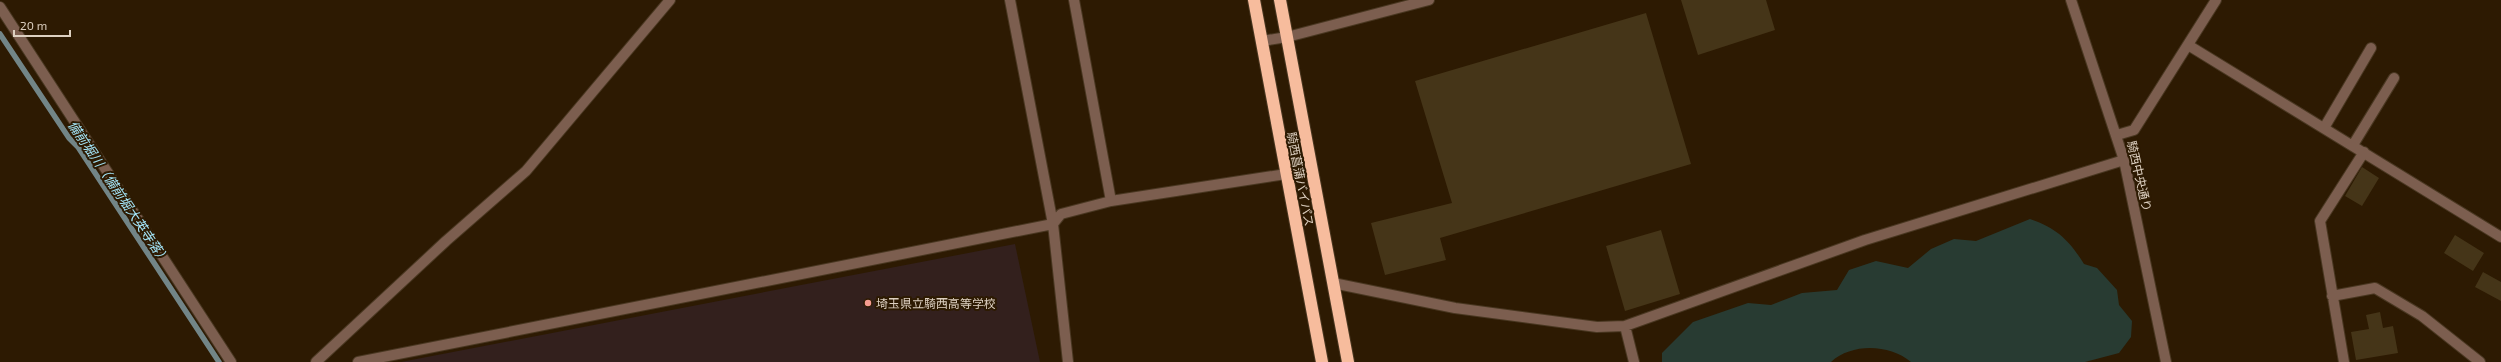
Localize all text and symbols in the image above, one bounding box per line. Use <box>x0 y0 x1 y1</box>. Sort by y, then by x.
scale bar <box>14 12 70 38</box>
text: 20 m <box>20 18 47 32</box>
water label: 備前堀川（備前堀大英寺落） <box>65 117 173 267</box>
street label: 騎西菖蒲バイパス <box>1285 131 1317 227</box>
street label: 騎西中央通り <box>2125 139 2155 213</box>
place label: 埼玉県立騎西高等学校 <box>876 296 996 310</box>
marker: 埼玉県立騎西高等学校 <box>863 298 873 308</box>

